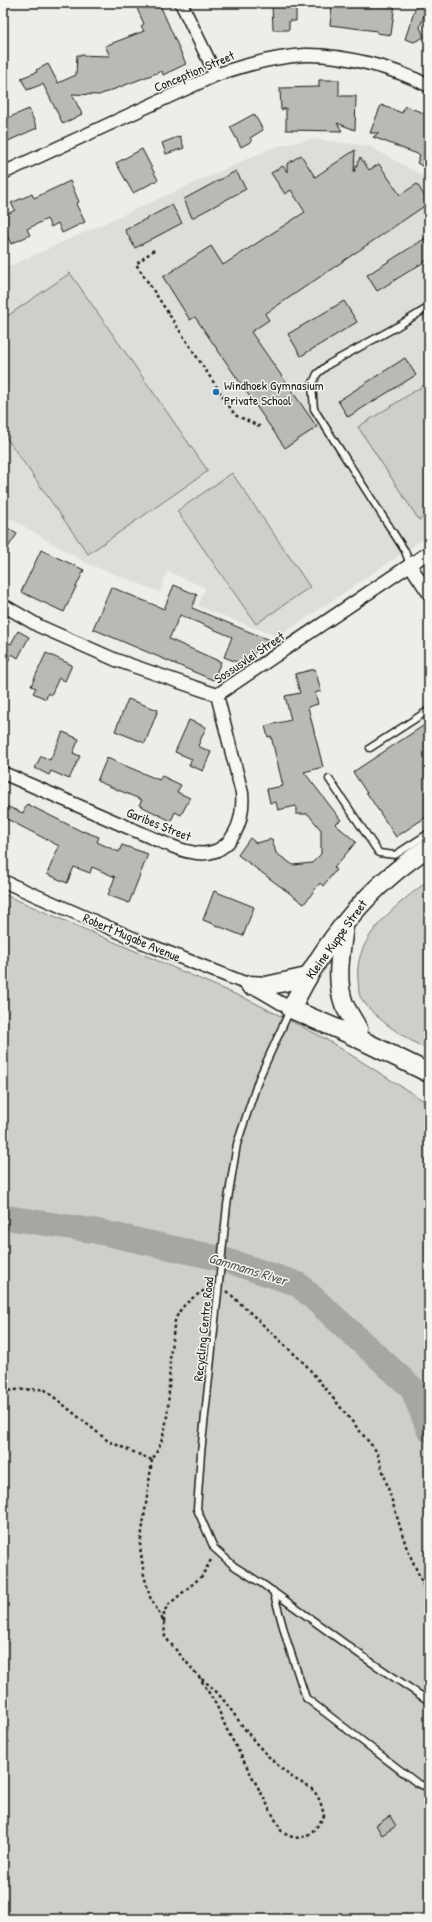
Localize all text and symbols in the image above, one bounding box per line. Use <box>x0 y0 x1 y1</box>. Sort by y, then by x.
street label: Conception Street <box>151 46 237 96</box>
place label: Windhoek Gymnasium Private School <box>224 376 324 409</box>
marker: Windhoek Gymnasium Private School <box>211 387 221 397</box>
street label: Sossusvlei Street <box>210 626 288 687</box>
street label: Garibes Street <box>124 803 194 845</box>
street label: Kleine Kuppe Street <box>301 895 371 982</box>
street label: Robert Mugabe Avenue <box>80 908 184 966</box>
water label: Gammams River <box>207 1248 291 1290</box>
street label: Recycling Centre Road <box>189 1276 217 1382</box>

